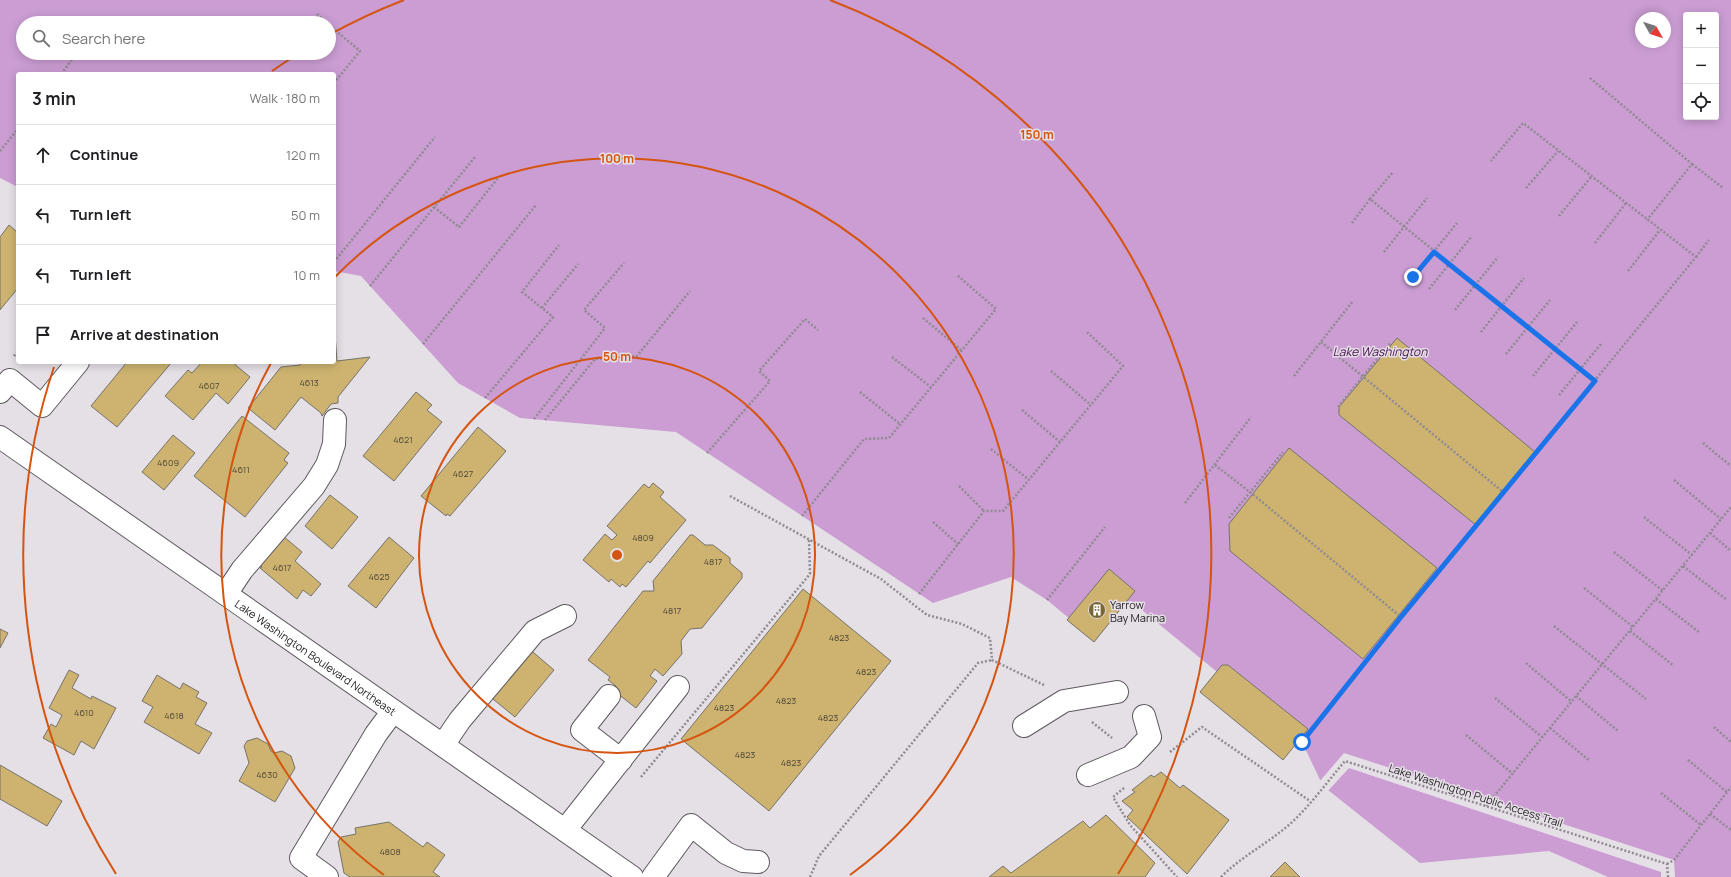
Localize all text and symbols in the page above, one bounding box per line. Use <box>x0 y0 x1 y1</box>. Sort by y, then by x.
north arrow <box>1635 12 1671 48</box>
map controls <box>1683 12 1719 120</box>
button: + <box>1683 12 1719 48</box>
search box <box>16 16 336 60</box>
icon: search <box>30 27 52 49</box>
text: Search here <box>62 28 145 49</box>
button: − <box>1683 48 1719 84</box>
button: locate <box>1683 84 1719 120</box>
text: 3 min <box>32 87 76 110</box>
text: Walk · 180 m <box>249 89 320 107</box>
text: 150 m <box>1020 126 1054 143</box>
icon: ahead <box>32 144 54 166</box>
text: Continue <box>70 144 138 165</box>
text: 120 m <box>286 146 320 164</box>
text: 100 m <box>600 150 634 167</box>
icon: left <box>32 204 54 226</box>
text: Turn left <box>70 204 132 225</box>
text: 50 m <box>291 206 320 224</box>
icon: left <box>32 264 54 286</box>
text: Turn left <box>70 264 132 285</box>
text: 10 m <box>293 266 320 284</box>
route end <box>1404 268 1422 286</box>
icon: arrive <box>32 324 54 346</box>
text: Arrive at destination <box>70 324 219 345</box>
water label: Lake Washington <box>1333 343 1428 360</box>
text: 50 m <box>603 348 631 365</box>
house number: 4613 <box>299 376 319 389</box>
house number: 4607 <box>199 379 220 392</box>
house number: 4621 <box>393 433 413 446</box>
house number: 4609 <box>157 456 179 469</box>
house number: 4611 <box>232 463 250 476</box>
house number: 4627 <box>453 467 474 480</box>
house number: 4809 <box>632 531 654 544</box>
centre of rings <box>610 548 624 562</box>
house number: 4817 <box>704 555 723 568</box>
house number: 4617 <box>273 561 292 574</box>
house number: 4625 <box>368 570 390 583</box>
street label: Lake Washington Boulevard Northeast <box>232 596 400 718</box>
place label: Yarrow Bay Marina <box>1110 597 1165 625</box>
building icon: Yarrow Bay Marina <box>1087 600 1107 620</box>
house number: 4817 <box>663 604 682 617</box>
house number: 4823 <box>829 631 849 644</box>
house number: 4823 <box>856 665 876 678</box>
house number: 4823 <box>776 694 796 707</box>
house number: 4823 <box>714 701 734 714</box>
house number: 4610 <box>74 706 94 719</box>
house number: 4618 <box>164 709 184 722</box>
house number: 4823 <box>818 711 838 724</box>
route start <box>1293 733 1311 751</box>
house number: 4823 <box>735 748 755 761</box>
house number: 4823 <box>781 756 801 769</box>
street label: Lake Washington Public Access Trail <box>1387 760 1565 830</box>
house number: 4630 <box>256 768 278 781</box>
house number: 4808 <box>379 845 401 858</box>

